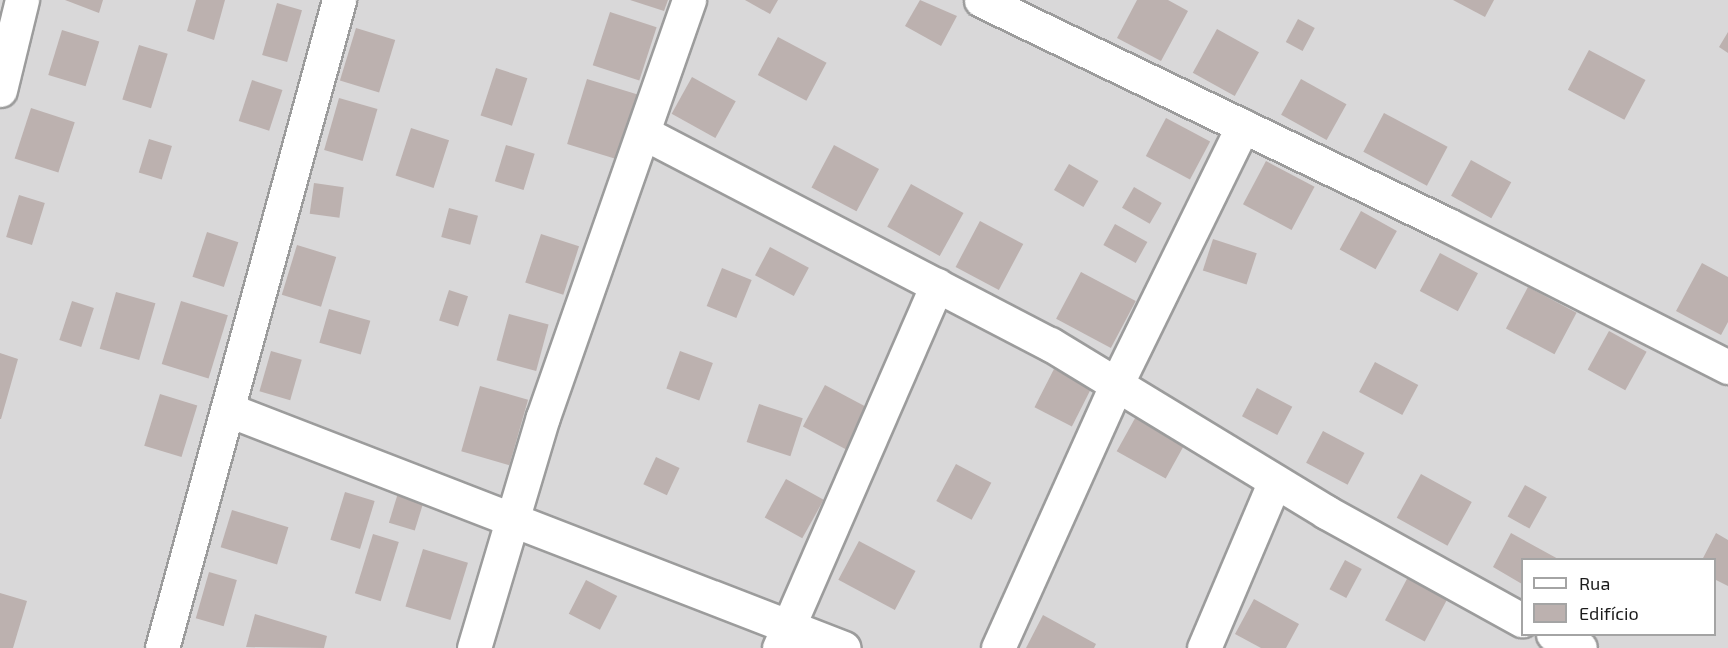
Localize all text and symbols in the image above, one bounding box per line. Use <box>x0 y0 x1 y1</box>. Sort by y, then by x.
legend <box>1521 558 1716 636</box>
text: Rua <box>1579 572 1610 594</box>
text: Edifício <box>1579 602 1639 624</box>

